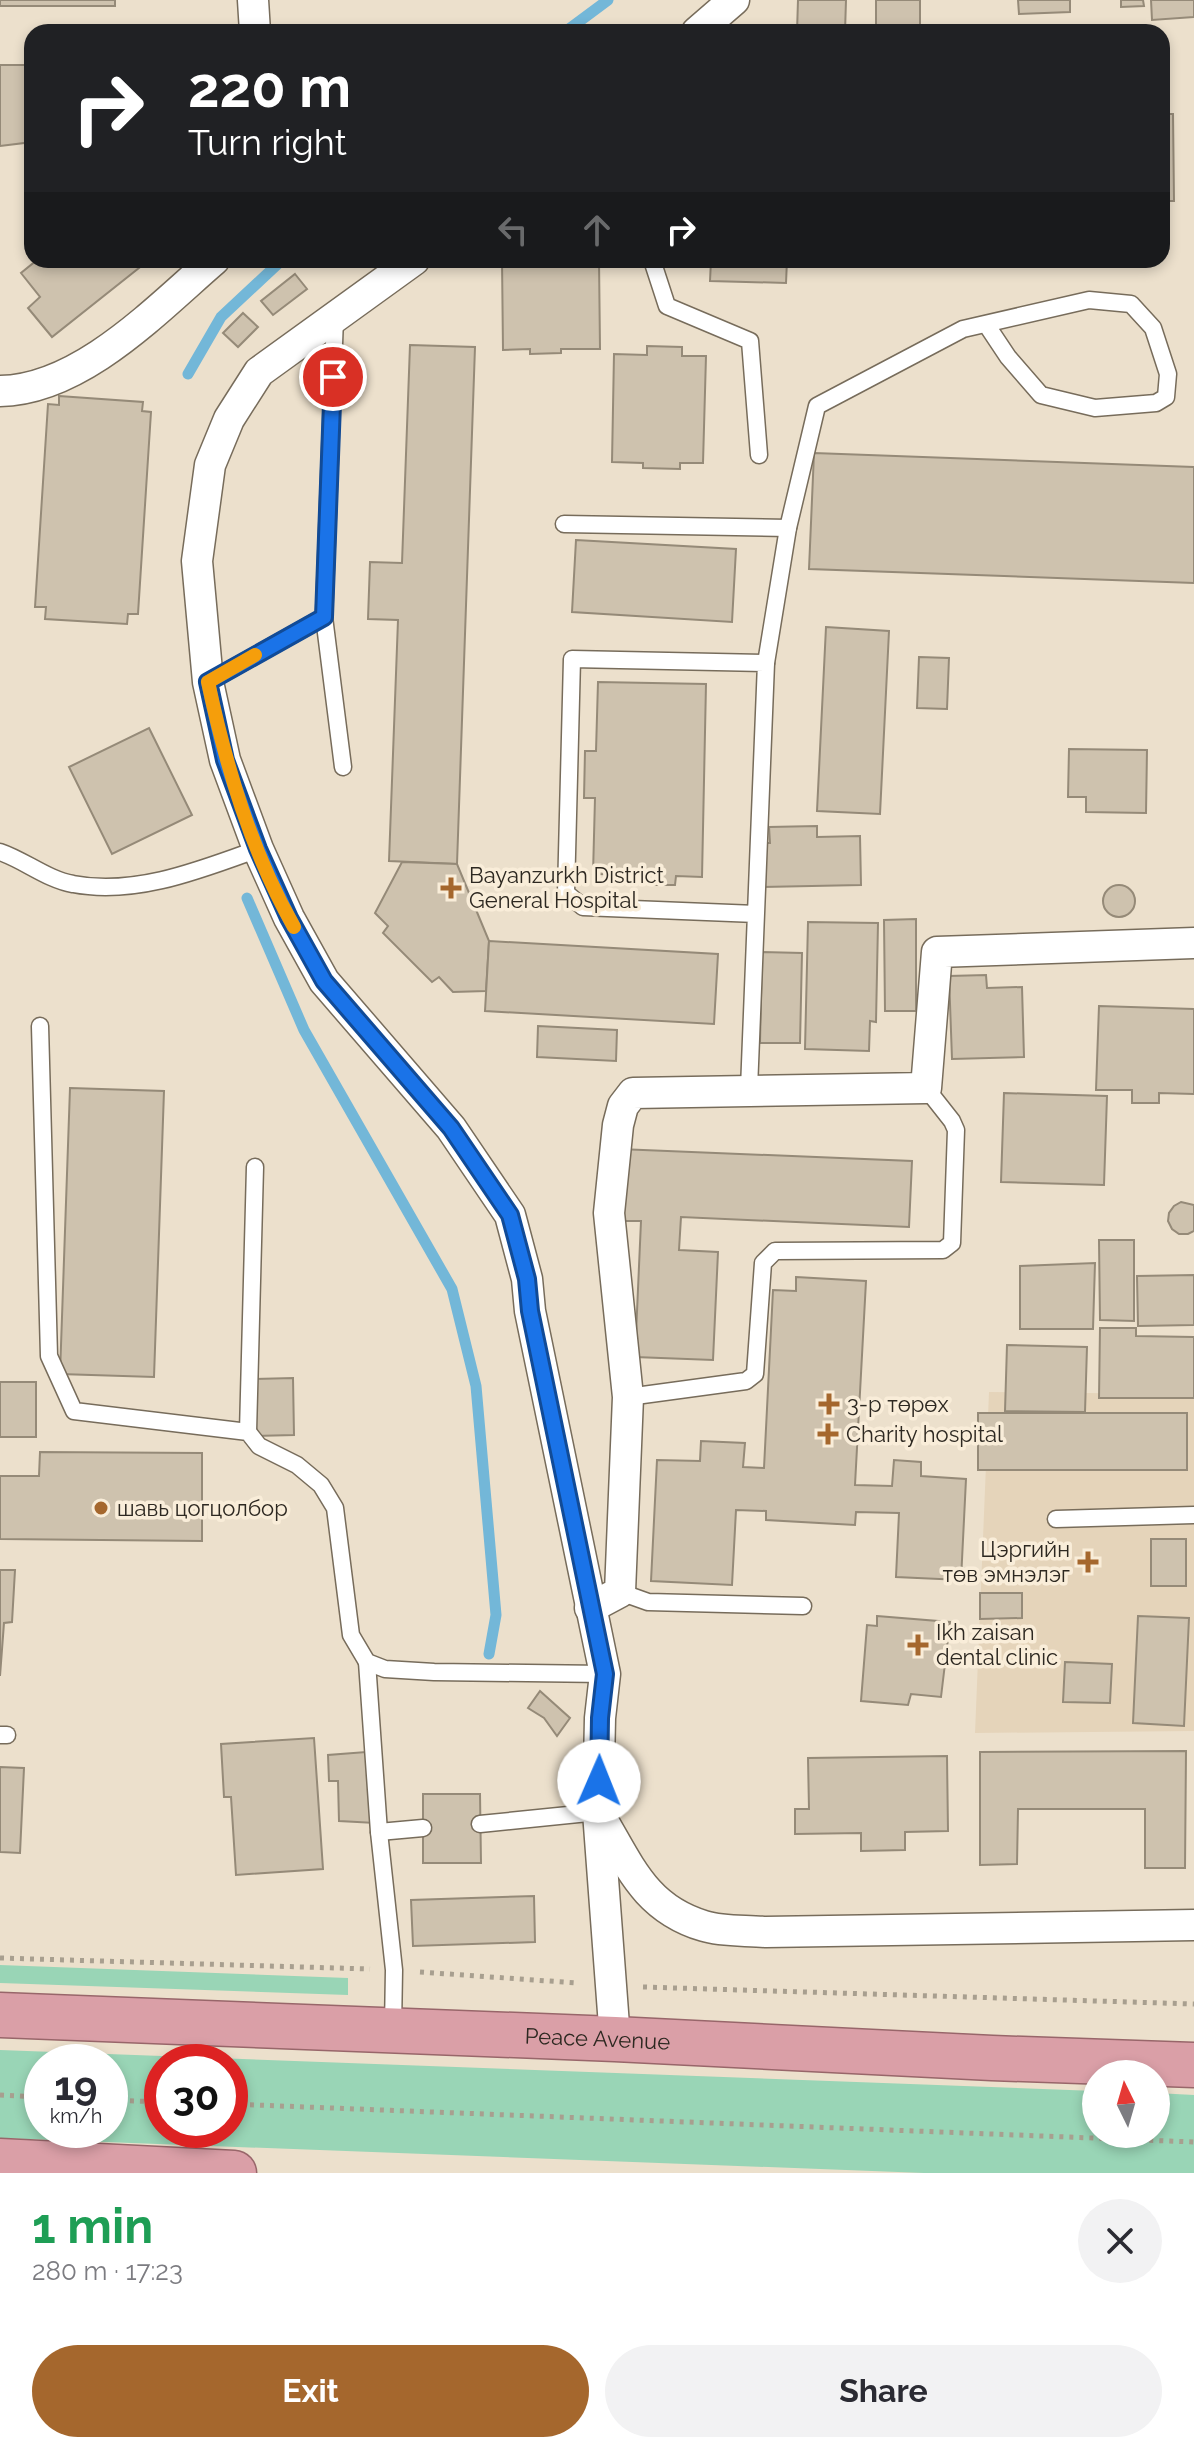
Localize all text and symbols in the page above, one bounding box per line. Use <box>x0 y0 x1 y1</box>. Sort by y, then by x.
text: 220 m <box>188 54 351 120</box>
icon: right <box>56 56 160 160</box>
text: Turn right <box>188 121 347 163</box>
icon: left <box>491 208 535 252</box>
icon: ahead <box>575 208 619 252</box>
icon: right <box>659 208 703 252</box>
pin <box>299 343 367 411</box>
icon: arrive <box>311 355 355 399</box>
place label: Bayanzurkh District General Hospital <box>469 862 665 913</box>
marker: Bayanzurkh District General Hospital <box>440 877 462 899</box>
place label: 3-р төрөх <box>847 1391 949 1417</box>
marker: 3-р төрөх <box>818 1393 840 1415</box>
place label: Charity hospital <box>846 1421 1003 1447</box>
marker: Charity hospital <box>817 1423 839 1445</box>
place label: шавь цогцолбор <box>117 1495 288 1521</box>
marker: шавь цогцолбор <box>92 1499 110 1517</box>
place label: Цэргийн төв эмнэлэг <box>943 1536 1070 1587</box>
marker: Цэргийн төв эмнэлэг <box>1077 1551 1099 1573</box>
place label: Ikh zaisan dental clinic <box>936 1619 1058 1670</box>
marker: Ikh zaisan dental clinic <box>907 1634 929 1656</box>
position arrow <box>557 1739 641 1823</box>
street label: Peace Avenue <box>524 2022 671 2055</box>
speed limit sign: 30 <box>144 2044 248 2148</box>
north arrow <box>1082 2060 1170 2148</box>
map controls <box>1082 2060 1170 2148</box>
text: 19 <box>54 2062 98 2109</box>
text: km/h <box>50 2104 102 2128</box>
text: 1 min <box>32 2198 153 2254</box>
button: close <box>1078 2199 1162 2283</box>
text: 280 m · 17:23 <box>32 2256 183 2286</box>
button: Exit <box>32 2345 589 2437</box>
button: Share <box>605 2345 1162 2437</box>

